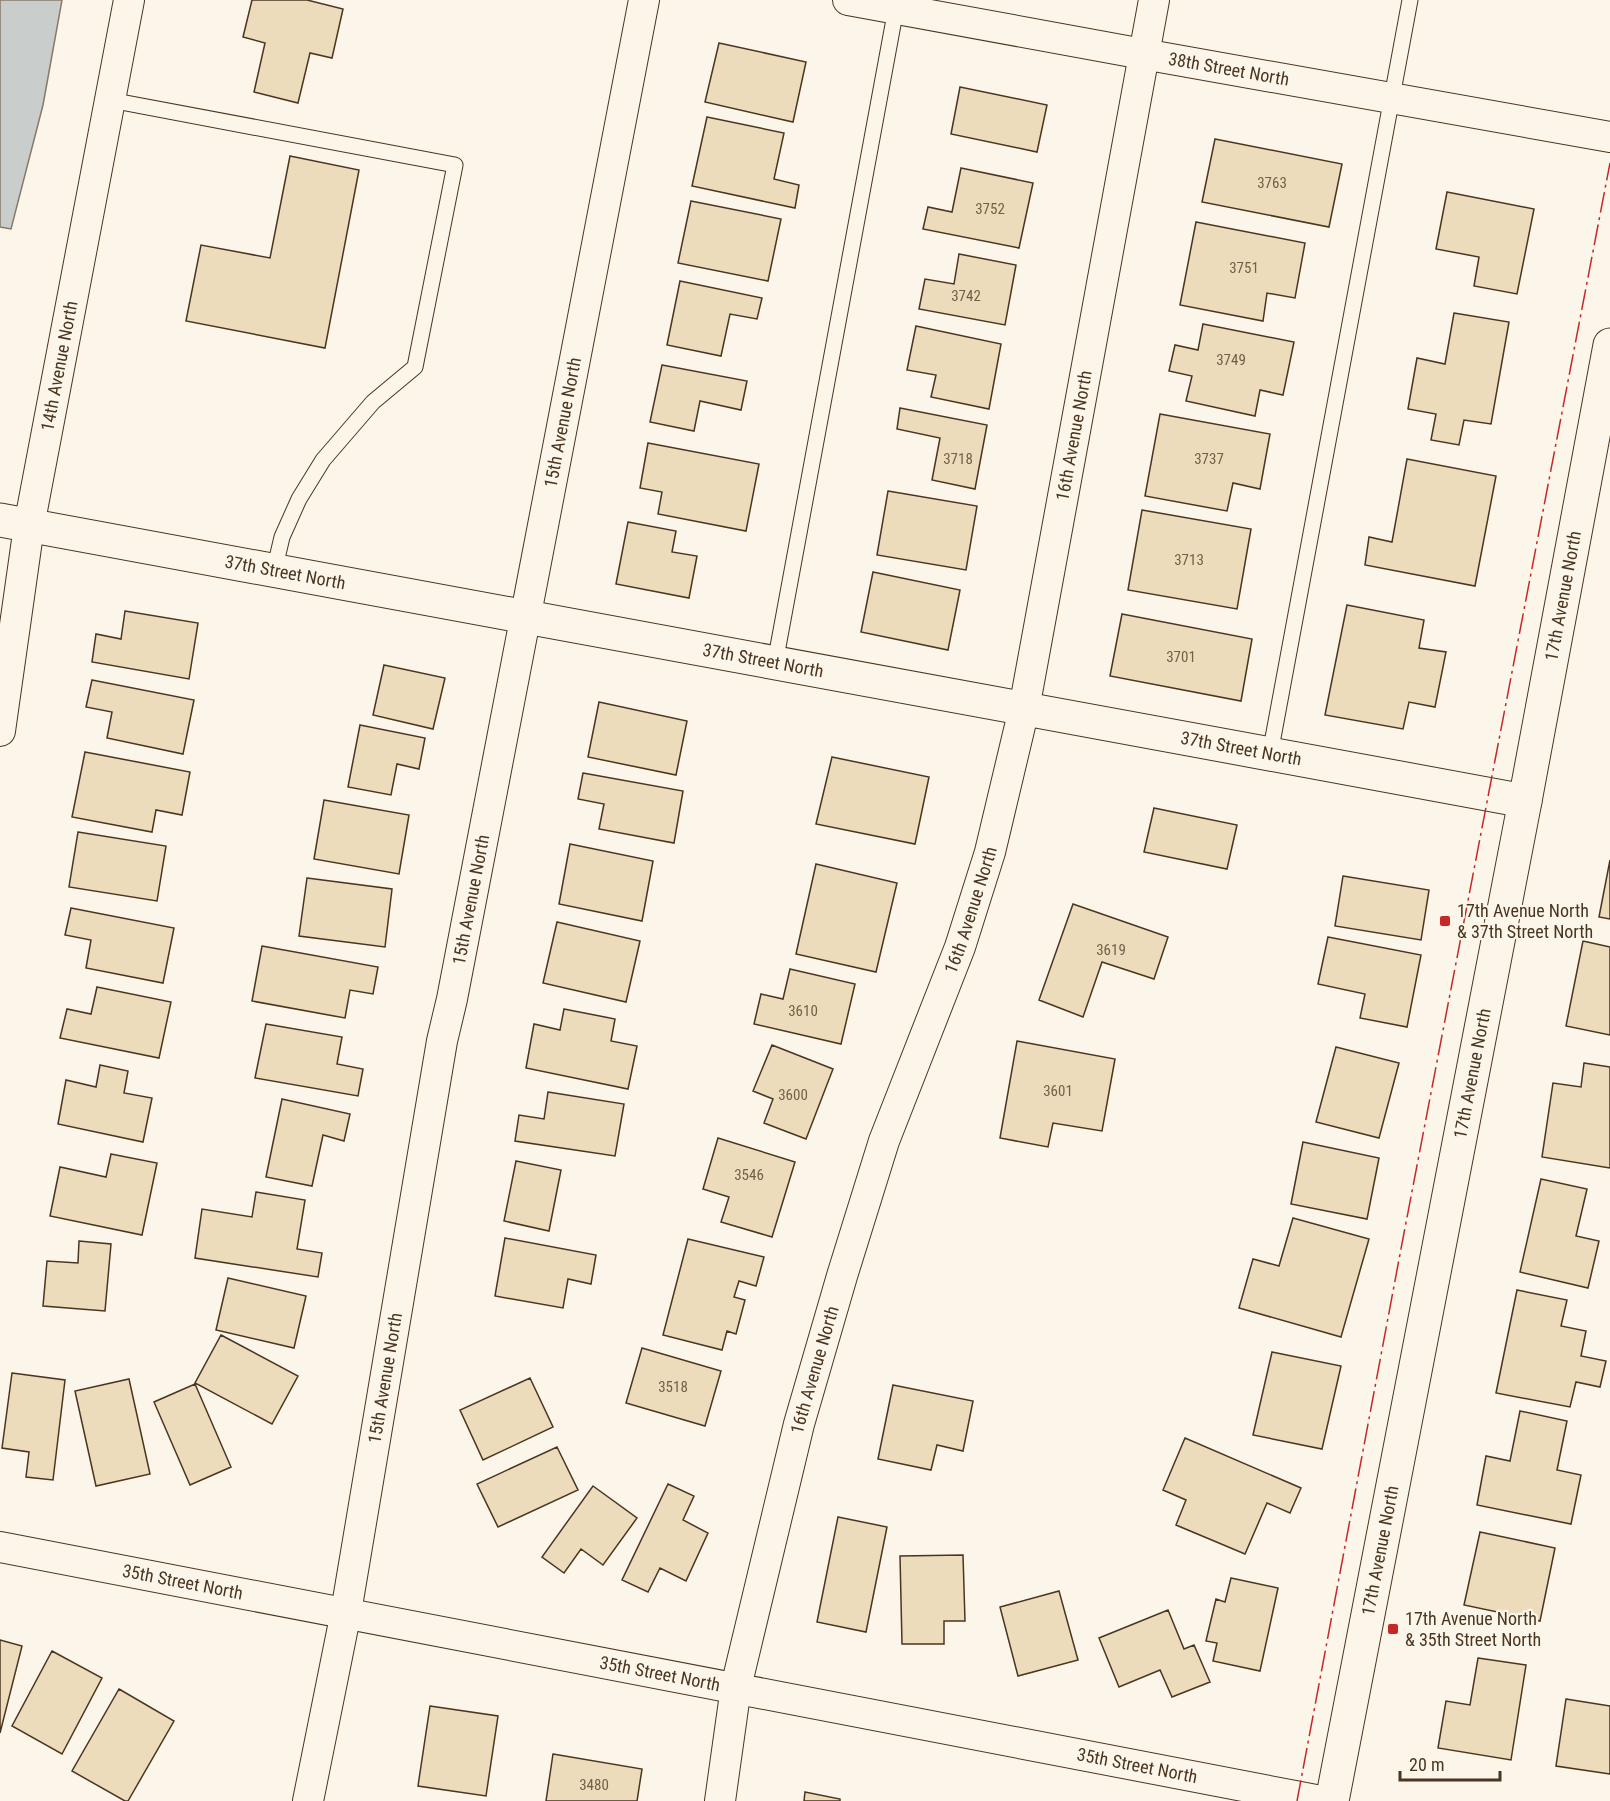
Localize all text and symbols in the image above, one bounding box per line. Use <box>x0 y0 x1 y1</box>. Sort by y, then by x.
street label: 38th Street North <box>1167 48 1291 90</box>
house number: 3763 <box>1257 174 1287 192</box>
house number: 3752 <box>975 200 1005 218</box>
house number: 3751 <box>1229 259 1259 277</box>
house number: 3742 <box>951 287 981 305</box>
street label: 14th Avenue North <box>36 299 82 433</box>
house number: 3749 <box>1216 351 1246 369</box>
street label: 15th Avenue North <box>540 356 585 489</box>
street label: 16th Avenue North <box>1051 369 1096 502</box>
house number: 3718 <box>943 450 973 468</box>
house number: 3737 <box>1194 450 1224 468</box>
street label: 17th Avenue North <box>1540 529 1585 663</box>
street label: 37th Street North <box>223 551 347 593</box>
house number: 3713 <box>1174 551 1204 569</box>
street label: 37th Street North <box>701 639 825 682</box>
house number: 3701 <box>1166 648 1196 666</box>
street label: 37th Street North <box>1179 727 1303 770</box>
street label: 15th Avenue North <box>448 833 493 967</box>
street label: 16th Avenue North <box>940 845 1001 976</box>
place label: 17th Avenue North & 37th Street North <box>1457 900 1593 942</box>
marker: 17th Avenue North & 37th Street North <box>1438 914 1452 928</box>
house number: 3619 <box>1096 941 1126 959</box>
house number: 3610 <box>788 1002 818 1020</box>
street label: 17th Avenue North <box>1449 1006 1495 1140</box>
house number: 3601 <box>1043 1082 1073 1100</box>
house number: 3600 <box>778 1086 808 1104</box>
house number: 3546 <box>734 1166 764 1184</box>
street label: 16th Avenue North <box>786 1303 843 1436</box>
street label: 15th Avenue North <box>364 1311 406 1445</box>
house number: 3518 <box>658 1378 688 1396</box>
street label: 17th Avenue North <box>1357 1484 1403 1617</box>
street label: 35th Street North <box>121 1560 245 1604</box>
place label: 17th Avenue North & 35th Street North <box>1405 1608 1541 1650</box>
marker: 17th Avenue North & 35th Street North <box>1386 1622 1400 1636</box>
street label: 35th Street North <box>598 1652 722 1695</box>
street label: 35th Street North <box>1075 1743 1199 1787</box>
scale bar <box>1400 1744 1500 1782</box>
text: 20 m <box>1409 1754 1444 1775</box>
house number: 3480 <box>579 1776 609 1794</box>

